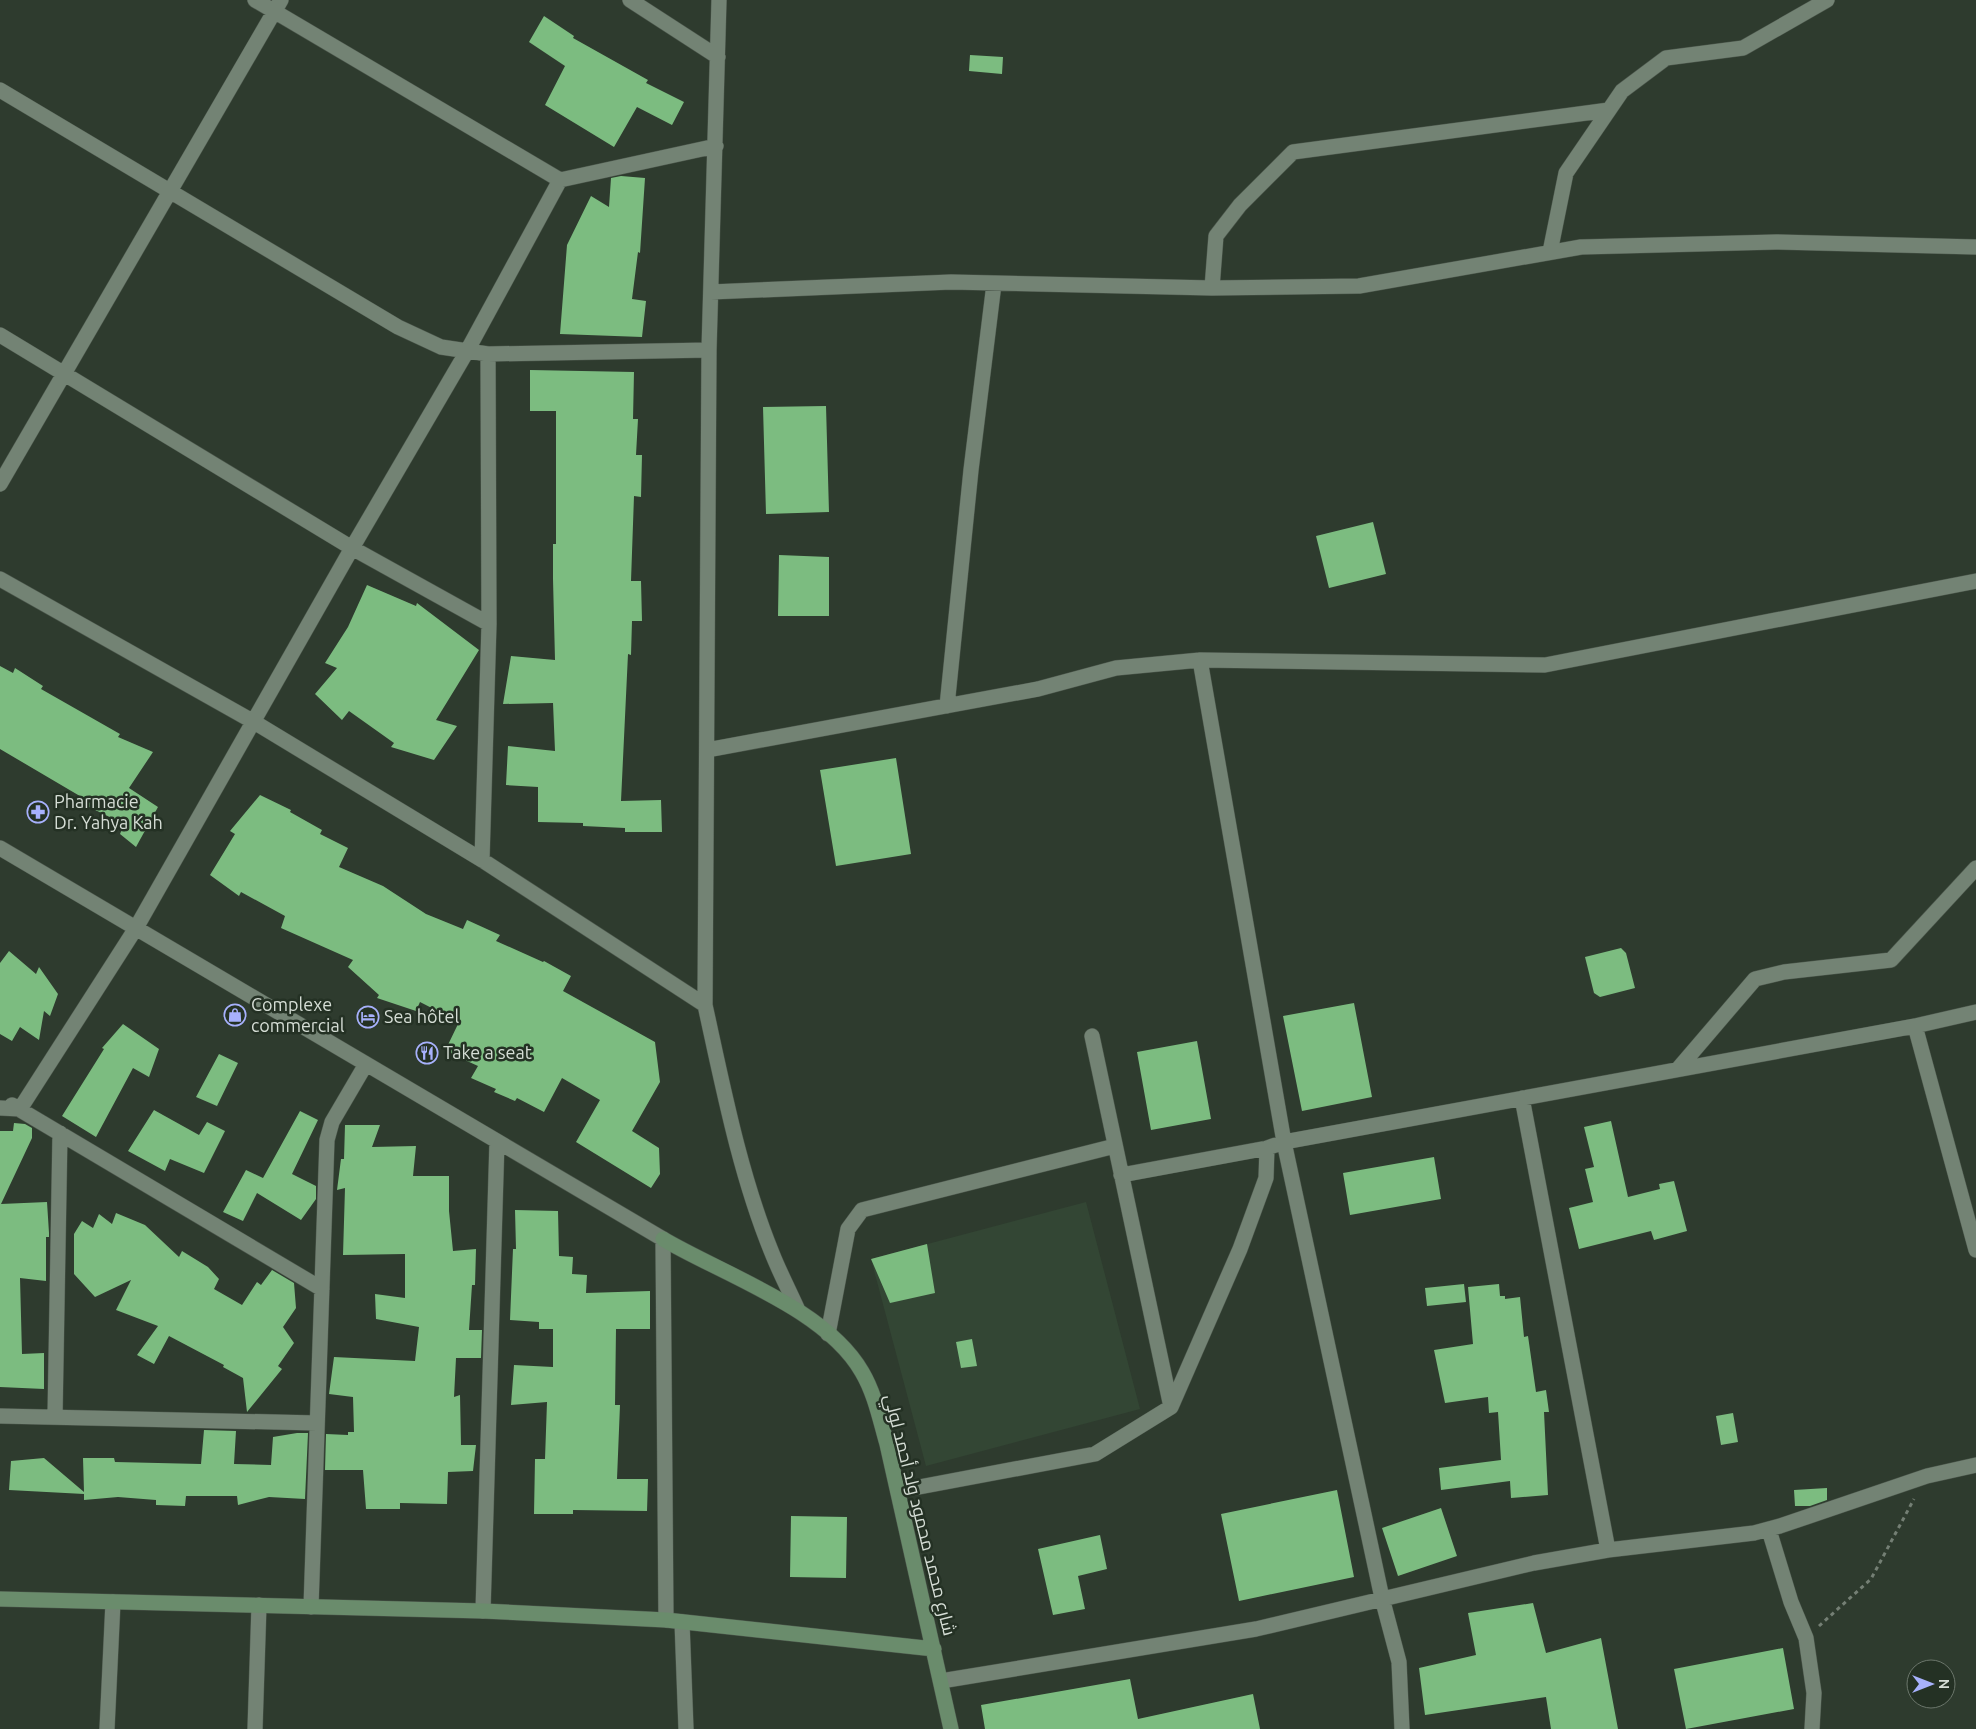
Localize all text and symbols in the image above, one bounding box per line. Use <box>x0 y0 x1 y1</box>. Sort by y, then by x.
place label: Pharmacie Dr. Yahya Kah <box>54 791 163 832</box>
pharmacy icon: Pharmacie Dr. Yahya Kah <box>26 800 50 824</box>
place label: Complexe commercial <box>251 994 345 1035</box>
shop icon: Complexe commercial <box>223 1003 247 1027</box>
hotel icon: Sea hôtel <box>356 1005 380 1029</box>
place label: Sea hôtel <box>384 1006 460 1026</box>
restaurant icon: Take a seat <box>415 1041 439 1065</box>
place label: Take a seat <box>443 1042 532 1062</box>
street label: شارع محمد محمود ولد أحمد لولي <box>876 1392 961 1639</box>
north arrow <box>1906 1659 1956 1709</box>
text: N <box>1936 1679 1952 1689</box>

